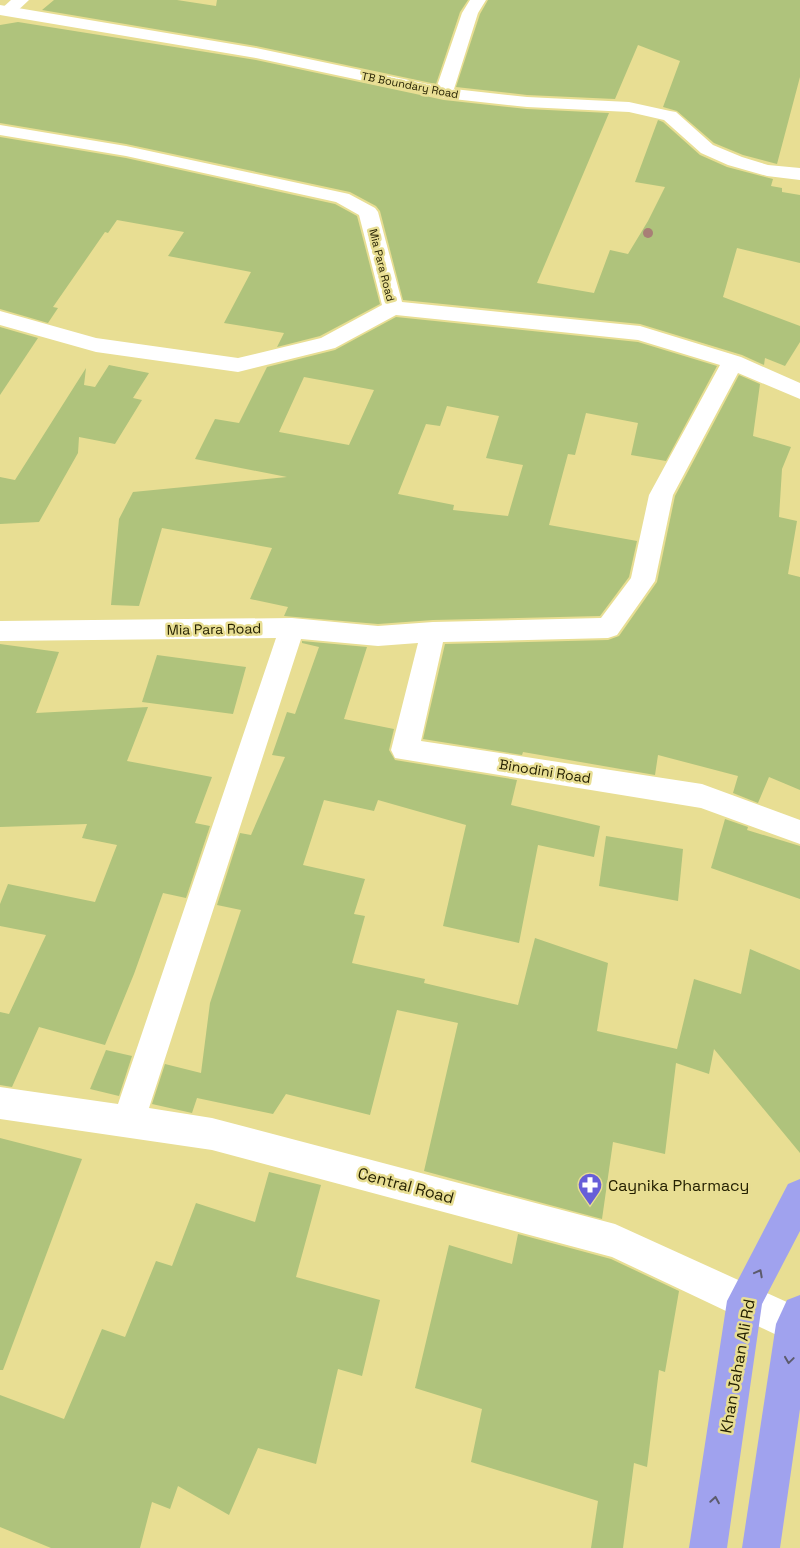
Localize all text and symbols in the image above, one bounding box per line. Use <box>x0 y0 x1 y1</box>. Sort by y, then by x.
street label: TB Boundary Road <box>360 69 460 101</box>
street label: Mia Para Road <box>366 227 398 303</box>
street label: Mia Para Road <box>167 619 261 639</box>
street label: Binodini Road <box>498 755 592 787</box>
street label: Central Road <box>355 1163 456 1208</box>
pharmacy icon: Caynika Pharmacy <box>577 1172 603 1206</box>
place label: Caynika Pharmacy <box>608 1175 749 1196</box>
one-way arrow <box>753 1269 763 1278</box>
street label: Khan Jahan Ali Rd <box>715 1297 760 1435</box>
one-way arrow <box>784 1356 795 1364</box>
one-way arrow <box>709 1495 720 1503</box>

